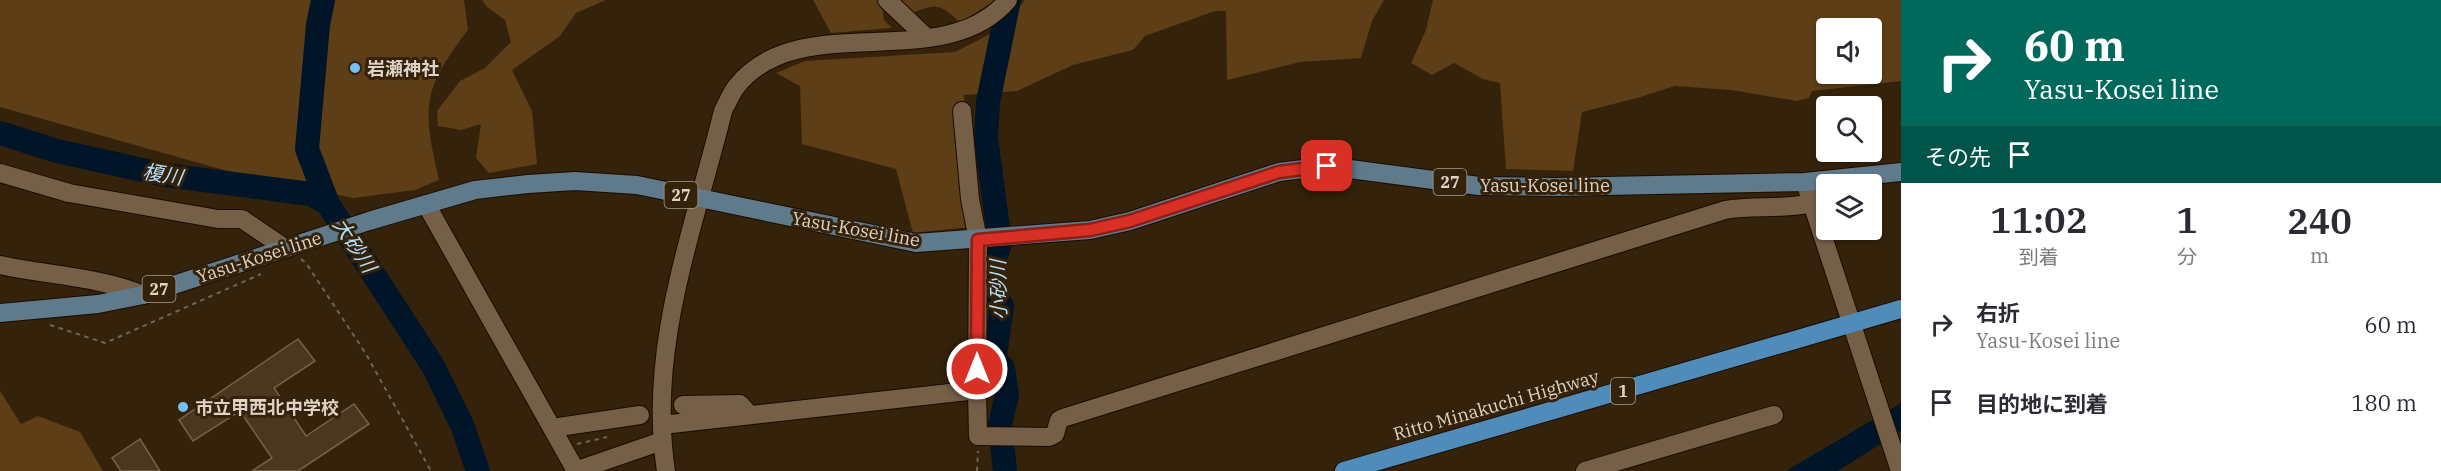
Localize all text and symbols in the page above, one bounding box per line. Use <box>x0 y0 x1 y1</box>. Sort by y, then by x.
map controls <box>1816 18 1882 240</box>
button: sound <box>1816 18 1882 84</box>
text: 60 m <box>2024 18 2125 73</box>
icon: right <box>1925 24 2003 102</box>
place label: 岩瀬神社 <box>367 57 439 80</box>
marker: 岩瀬神社 <box>348 61 362 75</box>
text: Yasu-Kosei line <box>2024 71 2219 106</box>
button: search <box>1816 96 1882 162</box>
icon: arrive <box>2003 138 2036 171</box>
pin <box>1301 140 1352 191</box>
text: その先 <box>1925 142 1991 171</box>
icon: arrive <box>1310 149 1343 182</box>
water label: 榎川 <box>141 158 187 191</box>
road number: 27 <box>1434 169 1466 195</box>
street label: Yasu-Kosei line <box>1480 174 1610 197</box>
button: layers <box>1816 174 1882 240</box>
road number: 27 <box>664 182 698 208</box>
text: 11:02 <box>1990 196 2087 243</box>
text: 1 <box>2176 196 2198 243</box>
text: 240 <box>2287 197 2352 244</box>
street label: Yasu-Kosei line <box>790 206 922 252</box>
water label: 大砂川 <box>327 212 384 279</box>
street label: Yasu-Kosei line <box>194 226 324 288</box>
text: m <box>2310 242 2329 269</box>
text: 到着 <box>2019 243 2059 270</box>
text: 分 <box>2177 243 2197 270</box>
water label: 小砂川 <box>984 258 1012 320</box>
road number: 27 <box>142 276 176 302</box>
text: 右折 <box>1976 298 2020 327</box>
icon: right <box>1925 308 1958 341</box>
text: 60 m <box>2365 310 2417 339</box>
text: Yasu-Kosei line <box>1976 327 2120 354</box>
position arrow <box>945 337 1009 401</box>
street label: Ritto Minakuchi Highway <box>1390 364 1602 445</box>
road number: 1 <box>1611 378 1635 404</box>
icon: arrive <box>1925 386 1958 419</box>
text: 180 m <box>2351 388 2417 417</box>
text: 目的地に到着 <box>1976 389 2108 418</box>
place label: 市立甲西北中学校 <box>195 396 339 419</box>
marker: 市立甲西北中学校 <box>176 400 190 414</box>

